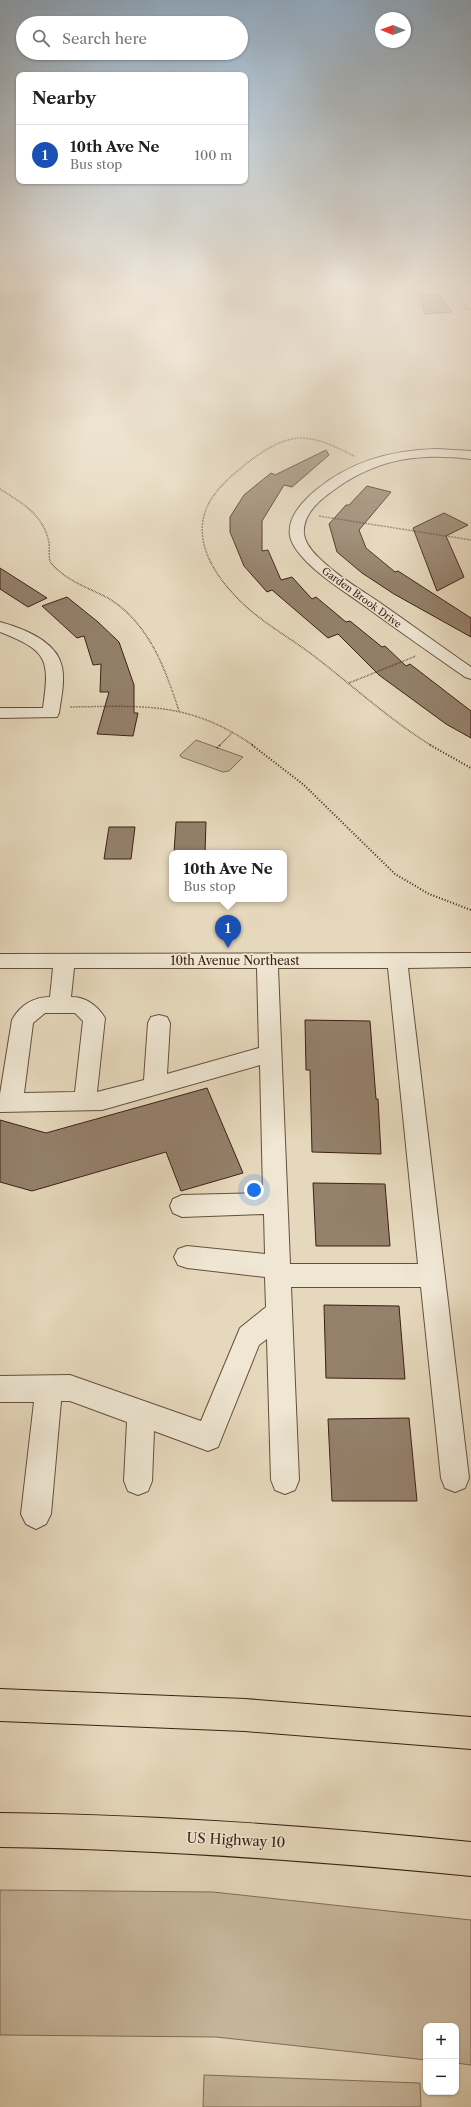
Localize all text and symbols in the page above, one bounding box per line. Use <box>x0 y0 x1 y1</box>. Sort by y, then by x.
north arrow <box>375 12 411 48</box>
search box <box>16 16 248 60</box>
icon: search <box>30 27 52 49</box>
text: Search here <box>62 29 147 48</box>
text: Nearby <box>32 88 96 108</box>
text: 10th Ave Ne <box>70 137 159 156</box>
text: 1 <box>42 147 48 163</box>
text: 100 m <box>194 147 232 163</box>
text: Bus stop <box>70 156 122 172</box>
street label: Garden Brook Drive <box>319 564 404 631</box>
popup <box>169 850 287 902</box>
text: 10th Ave Ne <box>183 859 273 878</box>
text: Bus stop <box>183 878 236 894</box>
pin: 1 <box>215 915 241 948</box>
street label: 10th Avenue Northeast <box>170 953 300 968</box>
your location <box>244 1180 264 1200</box>
street label: US Highway 10 <box>186 1828 286 1852</box>
map controls <box>423 2023 459 2095</box>
button: + <box>423 2023 459 2059</box>
button: − <box>423 2059 459 2095</box>

